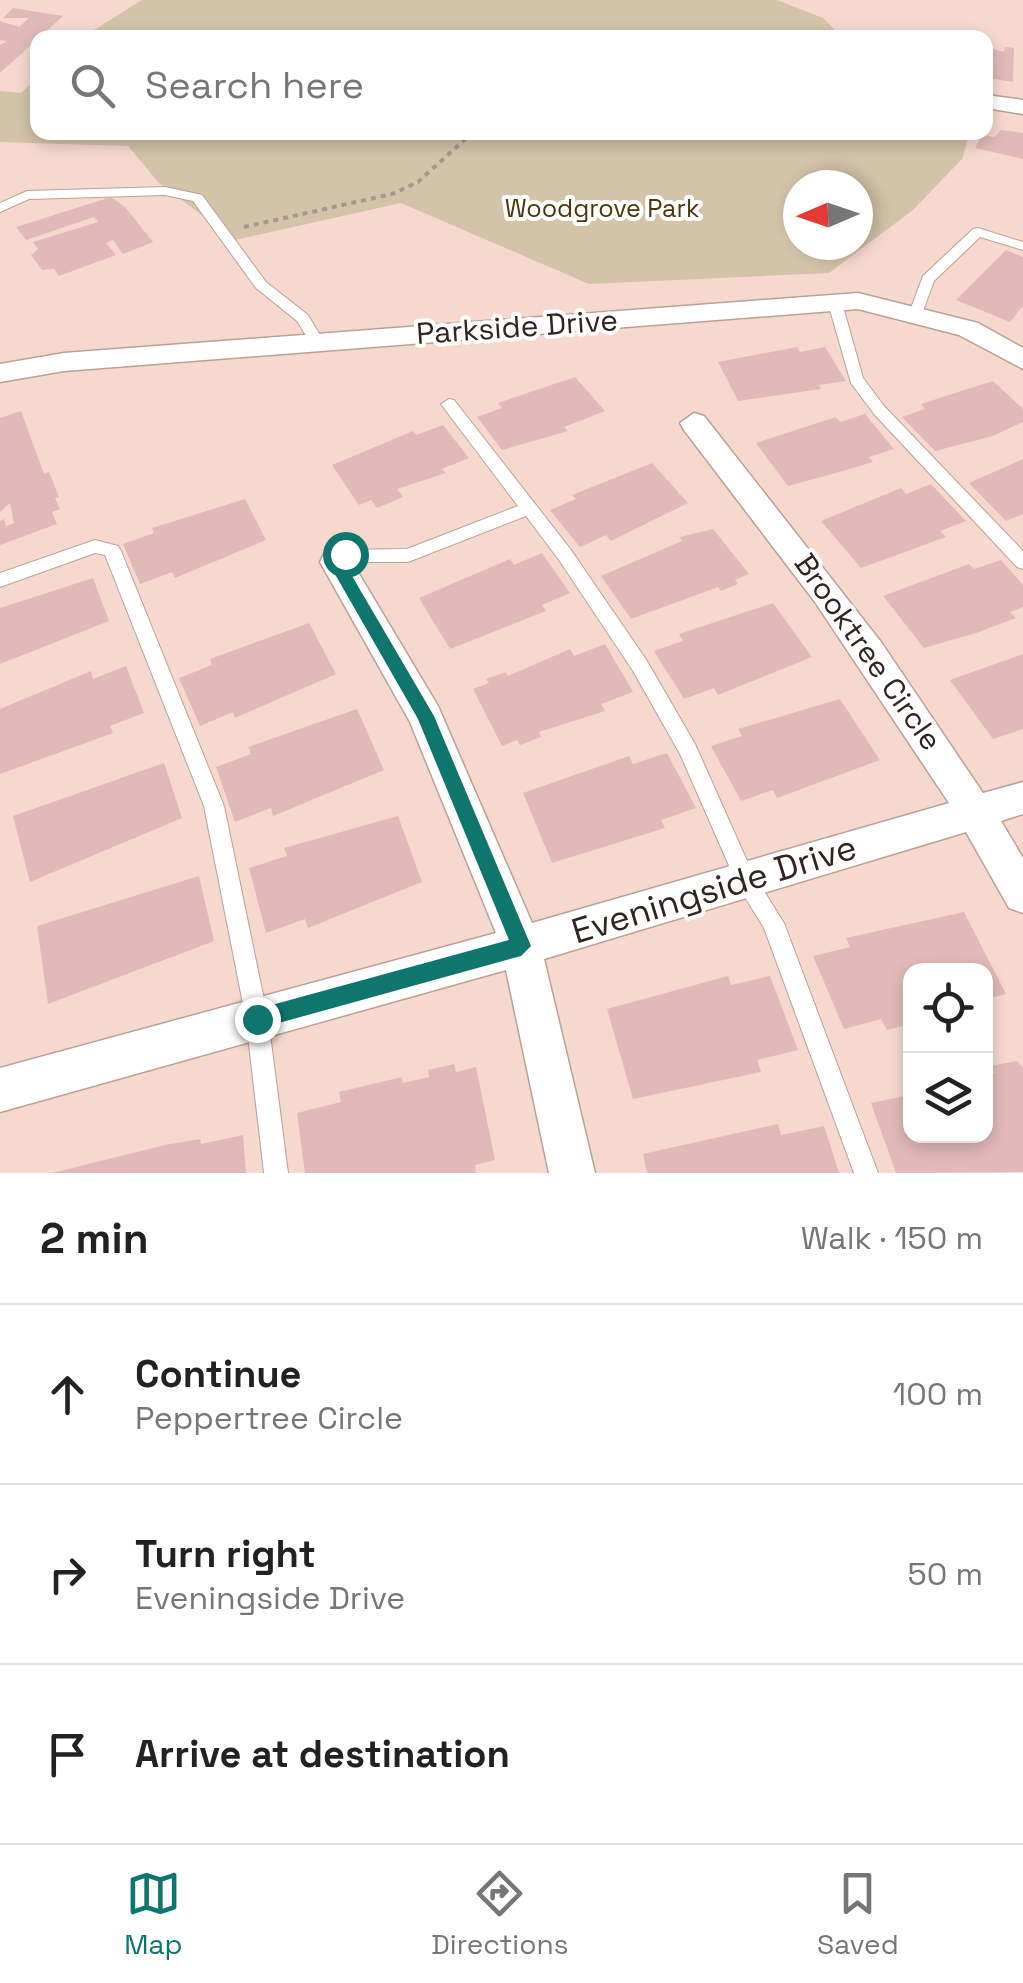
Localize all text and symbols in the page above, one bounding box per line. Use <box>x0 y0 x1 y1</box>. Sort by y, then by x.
search box <box>30 30 993 140</box>
icon: search <box>65 58 120 113</box>
text: Search here <box>145 61 364 109</box>
north arrow <box>783 170 873 260</box>
park label: Woodgrove Park <box>505 192 699 224</box>
street label: Parkside Drive <box>415 300 619 353</box>
route start <box>323 532 369 578</box>
street label: Brooktree Circle <box>786 545 951 758</box>
street label: Eveningside Drive <box>566 825 862 953</box>
map controls <box>903 963 993 1143</box>
button: locate <box>903 963 993 1053</box>
route end <box>235 997 281 1043</box>
button: layers <box>903 1053 993 1143</box>
text: 2 min <box>40 1212 149 1265</box>
text: Walk · 150 m <box>801 1218 983 1258</box>
text: Continue <box>135 1350 301 1398</box>
icon: ahead <box>40 1367 95 1422</box>
text: 100 m <box>893 1374 983 1414</box>
text: Peppertree Circle <box>135 1398 403 1438</box>
text: Turn right <box>135 1530 316 1578</box>
icon: right <box>40 1547 95 1602</box>
text: 50 m <box>908 1554 983 1594</box>
text: Eveningside Drive <box>135 1578 405 1618</box>
icon: arrive <box>40 1727 95 1782</box>
text: Arrive at destination <box>135 1730 510 1778</box>
tab: Map <box>124 1866 183 1962</box>
tab: Directions <box>431 1866 568 1962</box>
tab: Saved <box>817 1866 899 1962</box>

